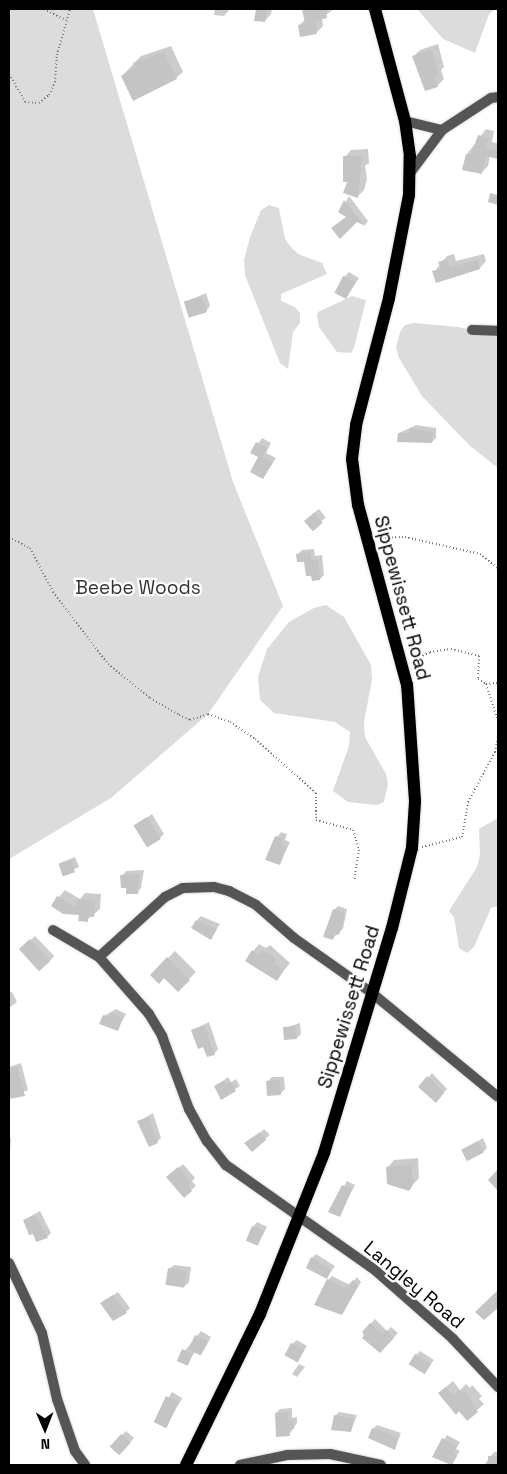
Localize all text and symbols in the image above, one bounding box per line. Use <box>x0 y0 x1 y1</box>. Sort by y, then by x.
street label: Sippewissett Road <box>369 513 435 683</box>
park label: Beebe Woods <box>75 577 201 599</box>
street label: Sippewissett Road <box>313 923 385 1091</box>
street label: Langley Road <box>359 1236 469 1334</box>
north arrow <box>20 1404 70 1454</box>
text: N <box>40 1435 50 1453</box>

